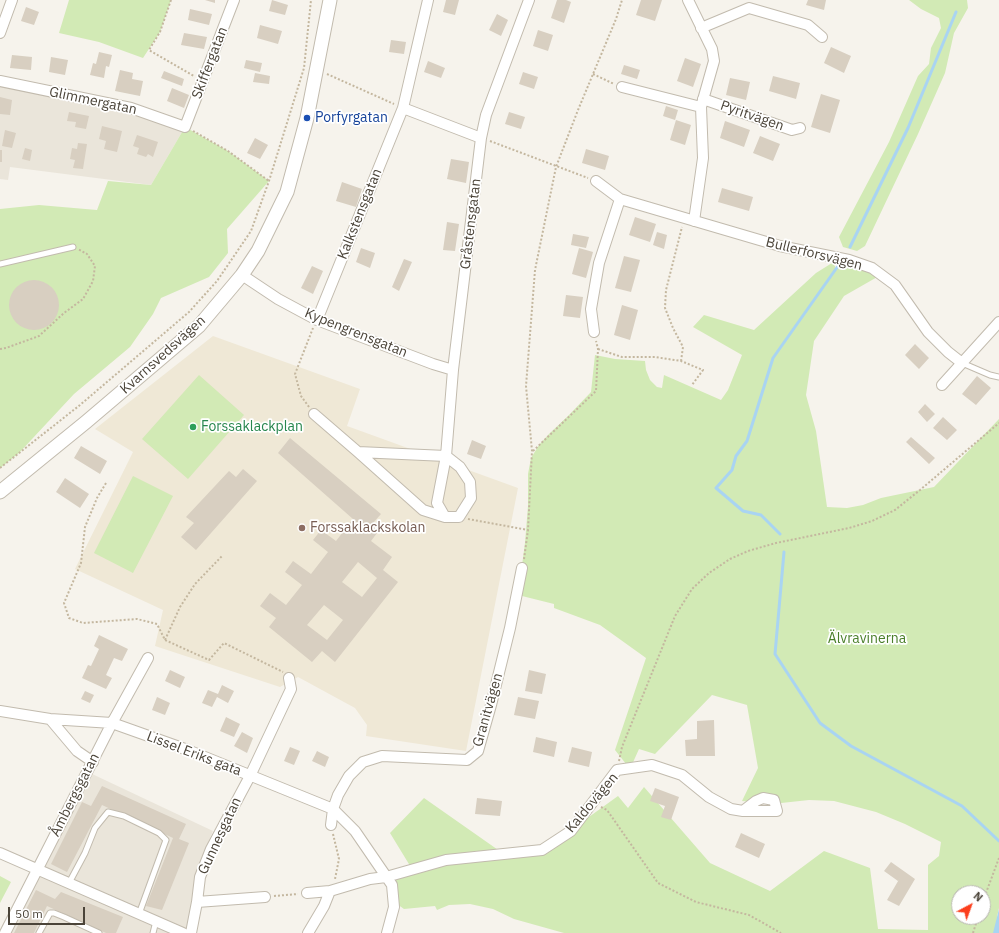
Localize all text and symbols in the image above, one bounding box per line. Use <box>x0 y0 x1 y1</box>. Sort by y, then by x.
street label: Skiffergatan <box>189 25 231 101</box>
street label: Glimmergatan <box>48 84 138 118</box>
street label: Pyritvägen <box>718 97 786 135</box>
place label: Porfyrgatan <box>315 110 388 126</box>
marker: Porfyrgatan <box>302 113 312 123</box>
street label: Kalkstensgatan <box>334 166 386 262</box>
street label: Gråstensgatan <box>457 178 485 270</box>
street label: Bullerforsvägen <box>764 234 864 274</box>
street label: Kypengrensgatan <box>302 305 410 361</box>
street label: Kvarnsvedsvägen <box>117 312 209 398</box>
place label: Forssaklackplan <box>201 419 303 435</box>
marker: Forssaklackplan <box>188 422 198 432</box>
place label: Forssaklackskolan <box>310 520 425 536</box>
marker: Forssaklackskolan <box>297 523 307 533</box>
park label: Älvravinerna <box>828 631 906 647</box>
street label: Granitvägen <box>469 671 507 749</box>
street label: Lissel Eriks gata <box>144 728 244 780</box>
street label: Åmbergsgatan <box>47 751 103 839</box>
street label: Kaldovägen <box>562 770 622 836</box>
street label: Gunnesgatan <box>195 795 245 877</box>
north arrow <box>951 885 991 925</box>
text: N <box>971 889 986 905</box>
scale bar <box>10 899 87 925</box>
text: 50 m <box>15 906 43 921</box>

